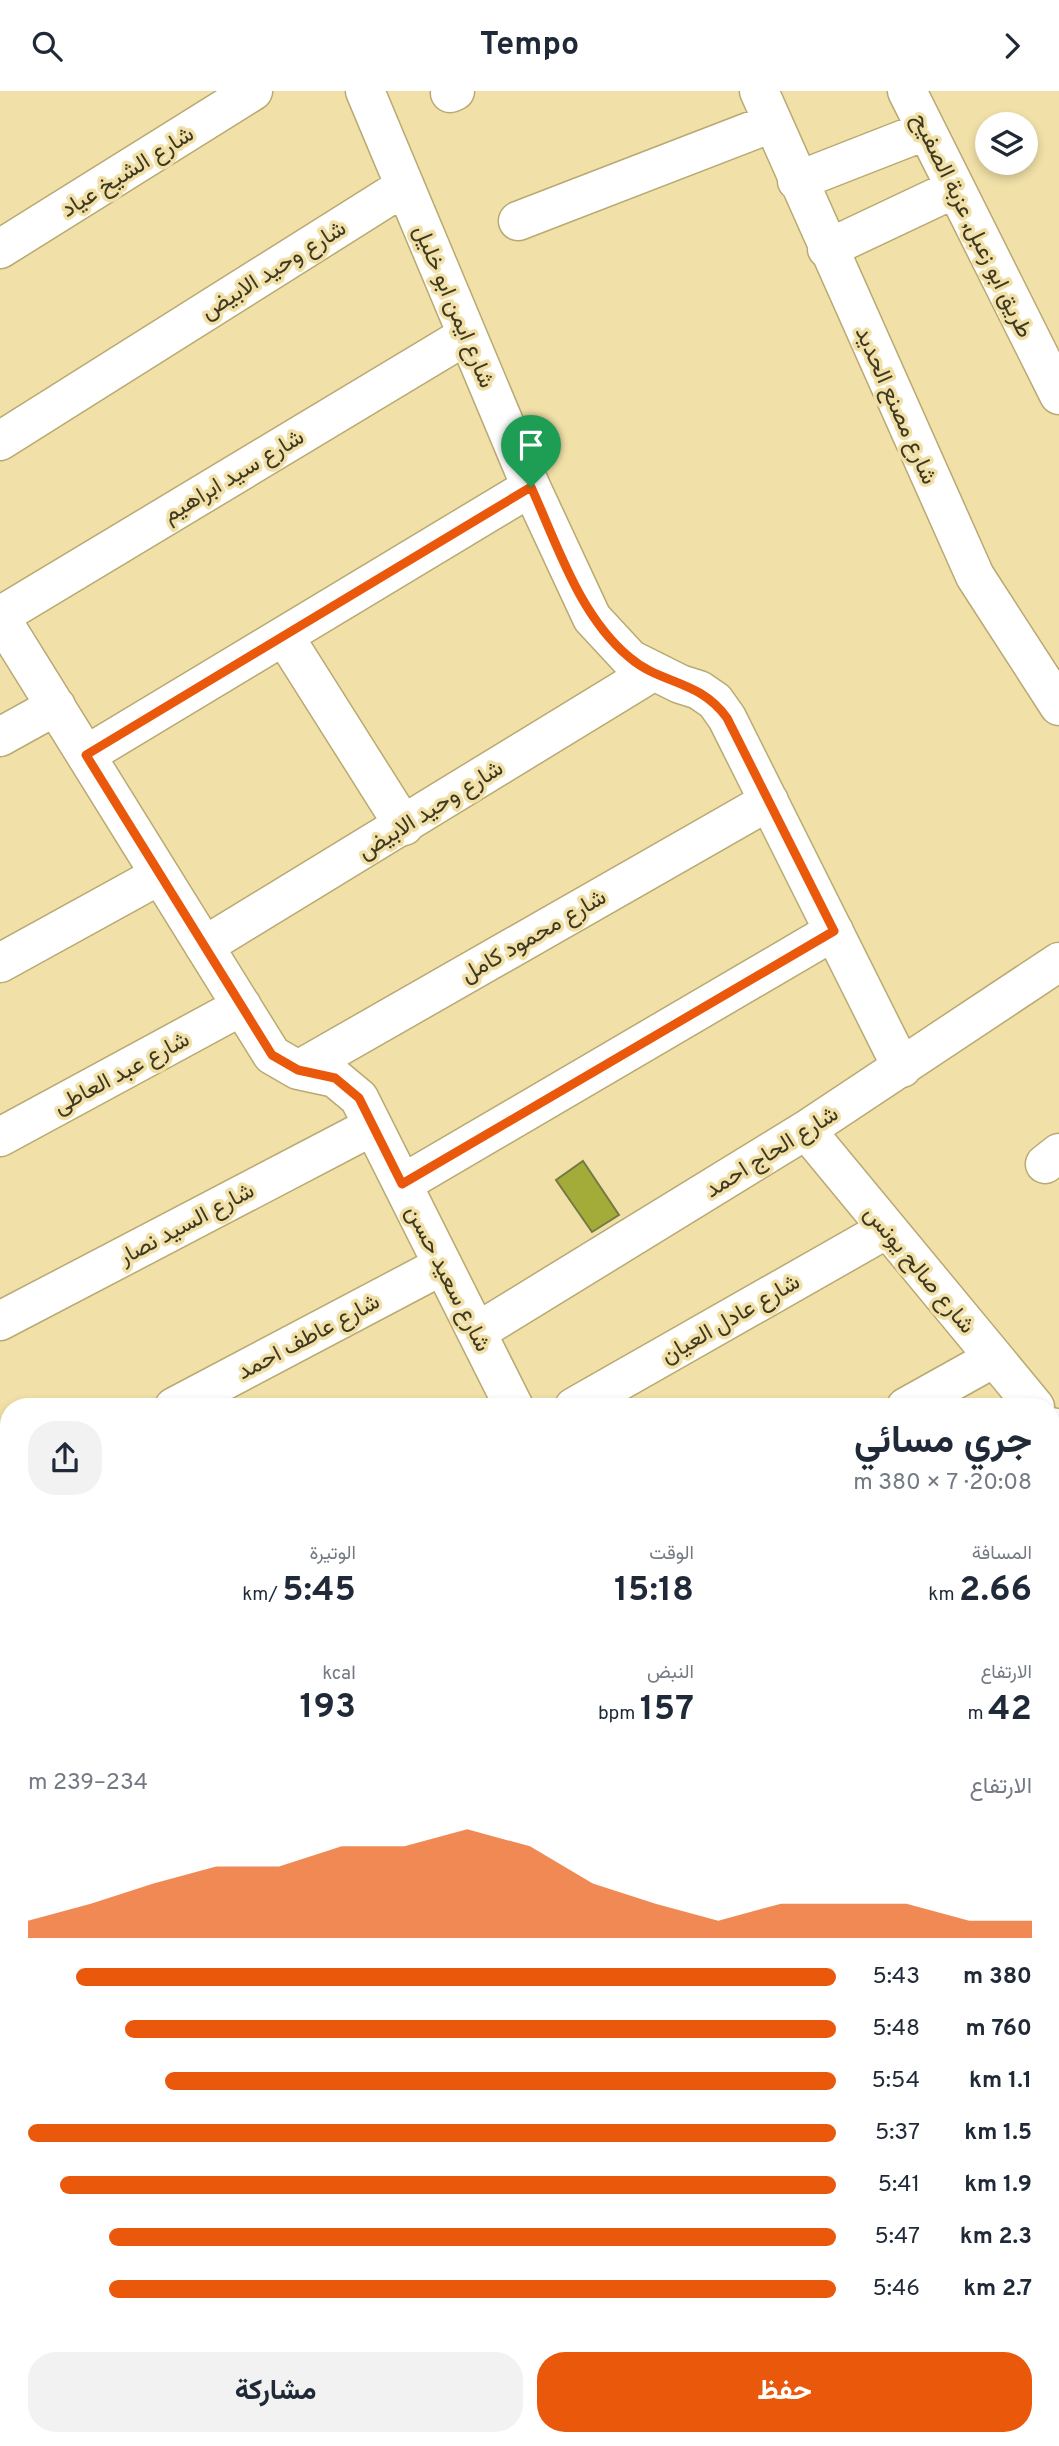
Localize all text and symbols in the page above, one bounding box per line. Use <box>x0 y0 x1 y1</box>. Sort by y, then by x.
text: Tempo <box>480 26 579 66</box>
icon: search <box>28 27 66 65</box>
icon: forward <box>993 27 1031 65</box>
street label: طريق ابو زعبل, عزبة الصفيح <box>904 109 1038 343</box>
map controls <box>975 112 1038 175</box>
button: layers <box>975 112 1038 175</box>
street label: شارع الشيخ عياد <box>57 121 200 225</box>
street label: شارع وحيد الابيض <box>196 215 352 327</box>
street label: شارع ايمن ابو خليل <box>405 221 500 393</box>
street label: شارع مصنع الحديد <box>847 322 943 490</box>
pin <box>501 415 561 487</box>
street label: شارع سيد ابراهيم <box>158 424 310 531</box>
icon: arrive <box>512 426 550 464</box>
street label: شارع وحيد الابيض <box>353 755 509 867</box>
street label: شارع محمود كامل <box>456 884 612 991</box>
street label: شارع عبد العاطى <box>49 1026 195 1122</box>
street label: شارع الحاج احمد <box>700 1100 845 1206</box>
street label: شارع السيد نصار <box>114 1177 260 1274</box>
street label: شارع سعيد حسن <box>397 1201 496 1357</box>
street label: شارع صالح يونس <box>856 1201 980 1341</box>
street label: شارع عادل العيان <box>657 1269 806 1372</box>
street label: شارع عاطف احمد <box>233 1288 386 1388</box>
text: جري مسائي <box>854 1418 1032 1467</box>
button: share <box>28 1421 102 1495</box>
text: 20:08 · 7 × 380 m <box>853 1469 1032 1498</box>
text: الوتيرة <box>310 1542 356 1566</box>
text: الوقت <box>649 1542 694 1566</box>
text: المسافة <box>972 1542 1032 1566</box>
text: 5:45 <box>282 1569 356 1613</box>
text: 15:18 <box>614 1569 694 1613</box>
text: 2.66 <box>959 1569 1032 1613</box>
text: /km <box>242 1583 282 1607</box>
text: km <box>928 1583 959 1607</box>
text: النبض <box>647 1661 694 1685</box>
text: الارتفاع <box>980 1661 1032 1685</box>
text: kcal <box>322 1662 356 1686</box>
text: 193 <box>300 1686 356 1730</box>
text: 157 <box>640 1688 694 1732</box>
text: 42 <box>988 1688 1032 1732</box>
text: bpm <box>598 1702 640 1726</box>
text: m <box>968 1702 988 1726</box>
text: 234–239 m <box>28 1769 148 1798</box>
text: الارتفاع <box>970 1773 1032 1802</box>
text: 5:43 <box>872 1963 920 1992</box>
text: 380 m <box>963 1963 1032 1992</box>
text: 5:48 <box>872 2015 920 2044</box>
text: 760 m <box>966 2015 1032 2044</box>
text: 5:54 <box>872 2067 920 2096</box>
text: 1.1 km <box>969 2067 1032 2096</box>
text: 5:37 <box>875 2119 920 2148</box>
text: 1.5 km <box>964 2119 1032 2148</box>
text: 5:41 <box>878 2171 920 2200</box>
text: 1.9 km <box>964 2171 1032 2200</box>
text: 5:47 <box>874 2223 920 2252</box>
text: 2.3 km <box>960 2223 1032 2252</box>
text: 5:46 <box>873 2275 920 2304</box>
text: 2.7 km <box>963 2275 1032 2304</box>
button: مشاركة <box>28 2352 523 2432</box>
button: حفظ <box>537 2352 1032 2432</box>

